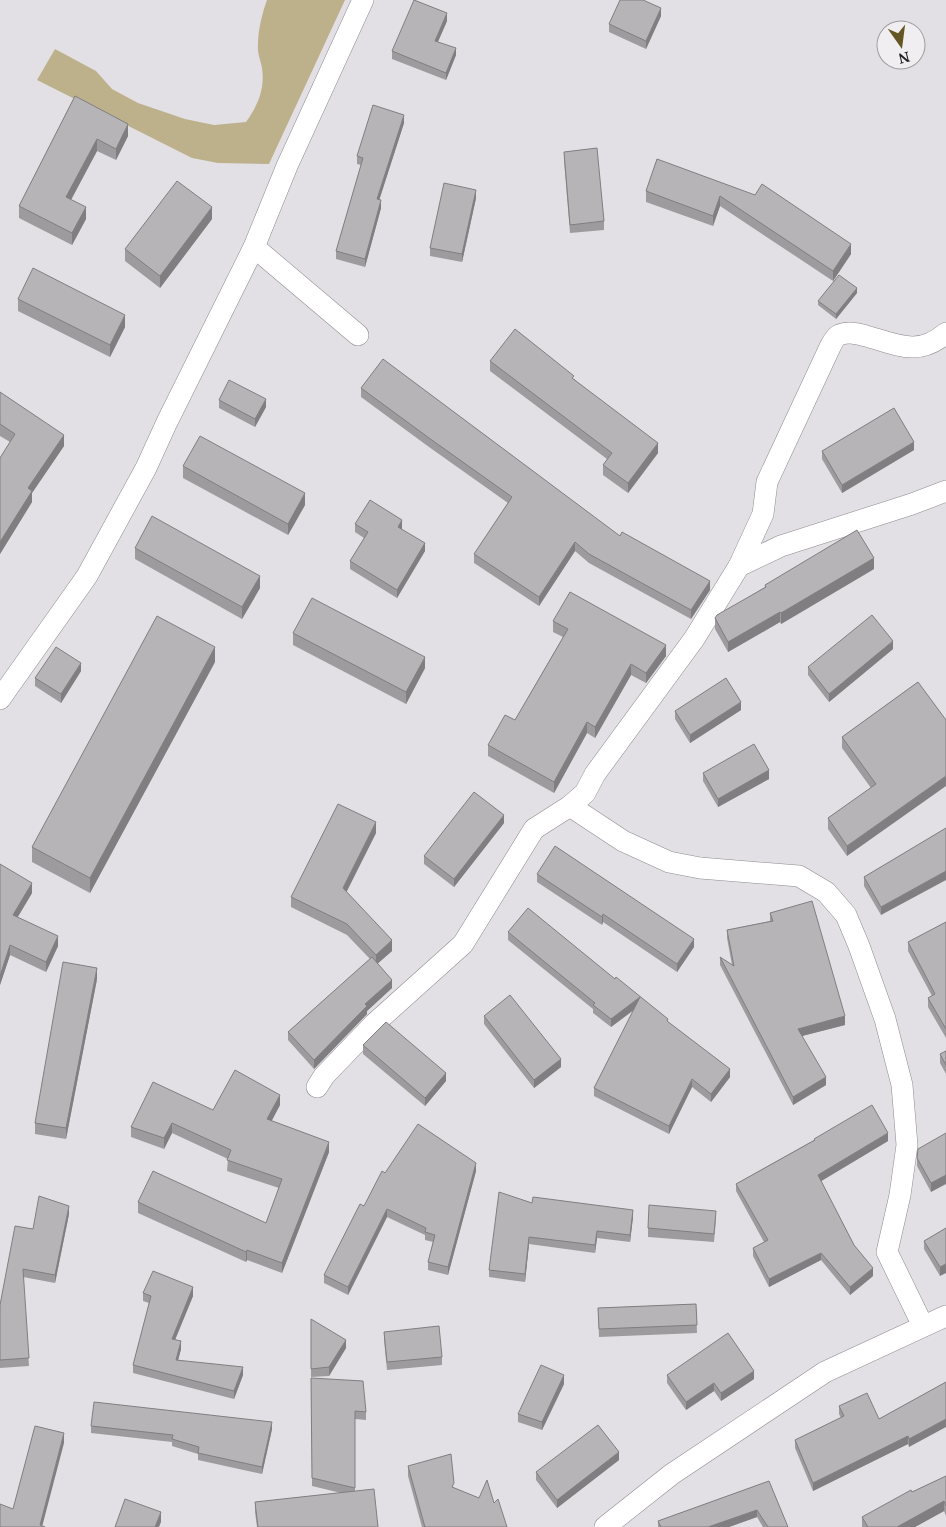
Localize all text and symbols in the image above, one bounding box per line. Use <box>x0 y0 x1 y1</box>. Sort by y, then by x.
north arrow <box>876 20 926 70</box>
text: N <box>897 48 912 69</box>

